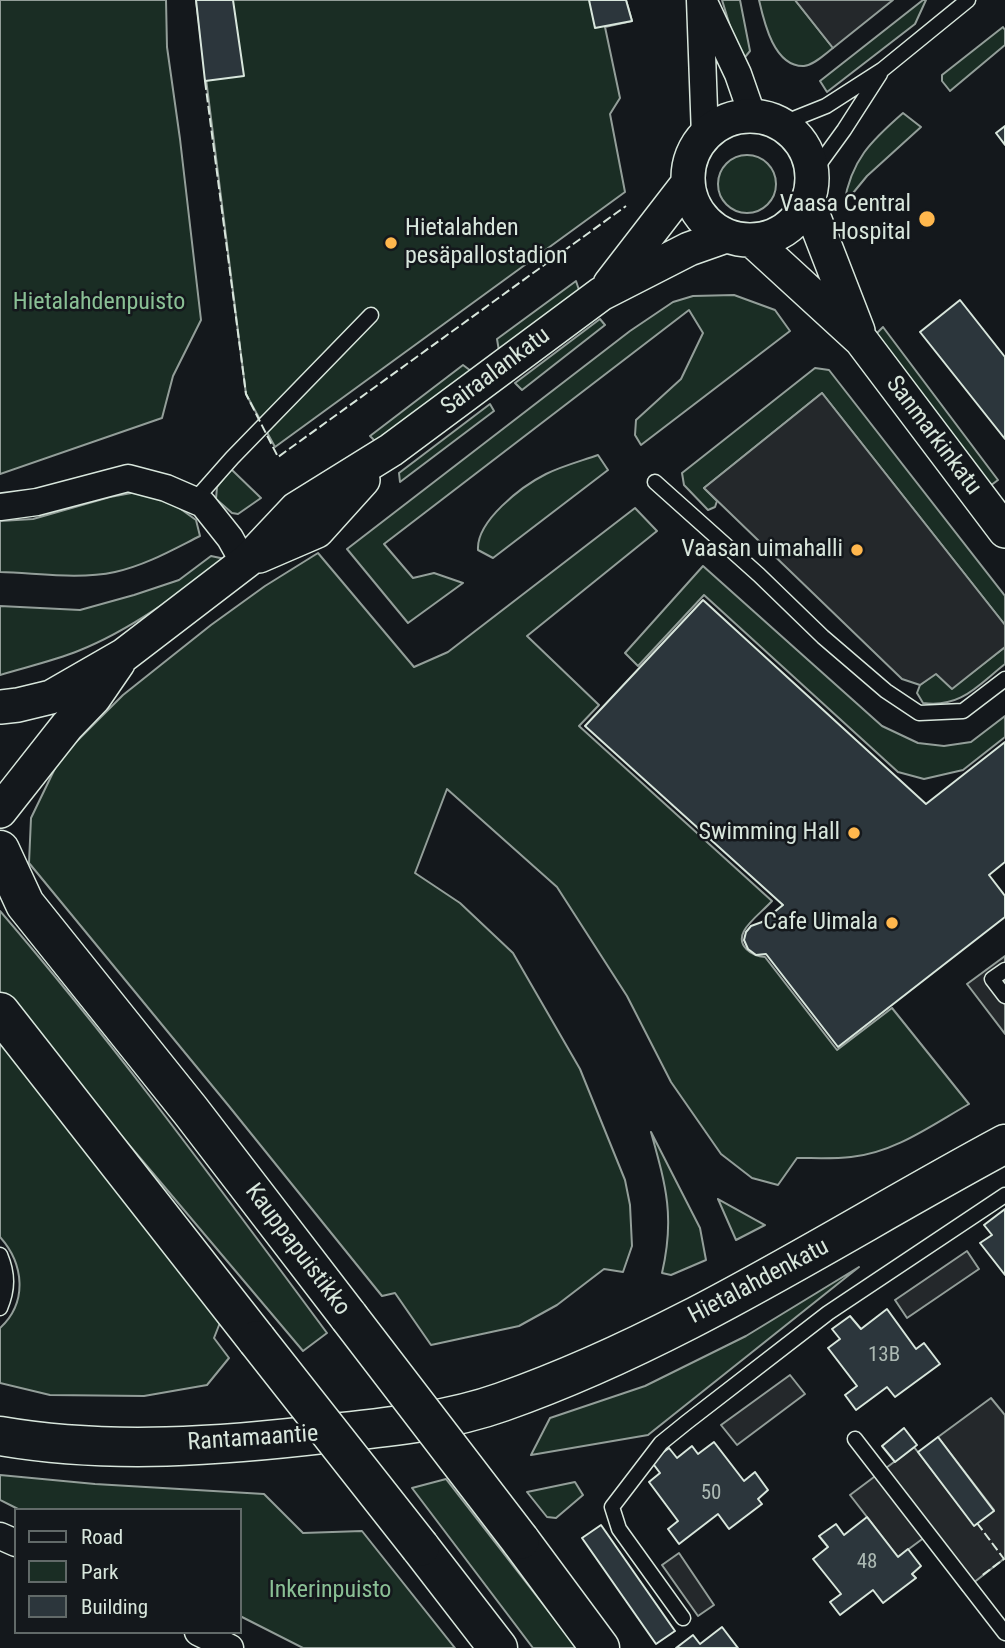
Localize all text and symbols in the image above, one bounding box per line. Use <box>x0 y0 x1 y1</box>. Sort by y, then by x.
place label: Vaasa Central Hospital <box>780 191 911 247</box>
marker: Vaasa Central Hospital <box>917 209 937 229</box>
place label: Hietalahden pesäpallostadion <box>405 215 568 271</box>
marker: Hietalahden pesäpallostadion <box>383 235 399 251</box>
park label: Hietalahdenpuisto <box>13 289 185 317</box>
street label: Sairaalankatu <box>436 322 556 422</box>
street label: Sanmarkinkatu <box>879 371 987 501</box>
place label: Vaasan uimahalli <box>681 536 843 564</box>
marker: Vaasan uimahalli <box>849 542 865 558</box>
place label: Swimming Hall <box>698 819 840 847</box>
marker: Swimming Hall <box>846 825 862 841</box>
place label: Cafe Uimala <box>763 909 878 937</box>
marker: Cafe Uimala <box>884 915 900 931</box>
street label: Kauppapuistikko <box>238 1178 356 1322</box>
street label: Hietalahdenkatu <box>684 1233 834 1331</box>
house number: 13B <box>868 1343 900 1369</box>
street label: Rantamaantie <box>187 1420 319 1458</box>
house number: 50 <box>701 1481 721 1507</box>
legend <box>14 1508 242 1634</box>
text: Road <box>81 1525 123 1549</box>
house number: 48 <box>857 1550 877 1576</box>
text: Park <box>81 1560 118 1584</box>
park label: Inkerinpuisto <box>269 1577 391 1605</box>
text: Building <box>81 1595 148 1619</box>

